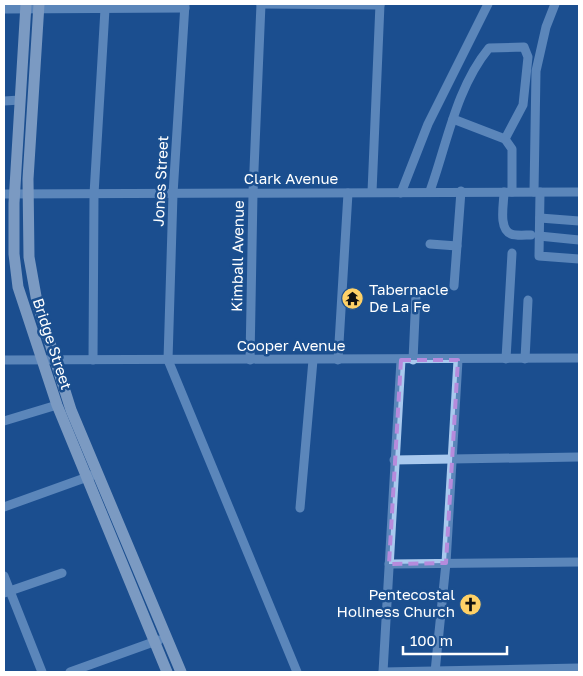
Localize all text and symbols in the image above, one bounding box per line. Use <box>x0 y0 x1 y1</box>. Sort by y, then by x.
street label: Jones Street <box>149 135 171 227</box>
street label: Clark Avenue <box>244 169 339 187</box>
street label: Kimball Avenue <box>227 200 247 312</box>
place label: Tabernacle De La Fe <box>369 280 449 315</box>
temple icon: Tabernacle De La Fe <box>341 287 365 311</box>
street label: Bridge Street <box>30 296 76 392</box>
street label: Cooper Avenue <box>237 336 346 354</box>
place label: Pentecostal Holiness Church <box>337 585 455 620</box>
church icon: Pentecostal Holiness Church <box>459 592 483 616</box>
scale bar <box>403 624 507 656</box>
text: 100 m <box>410 631 453 649</box>

